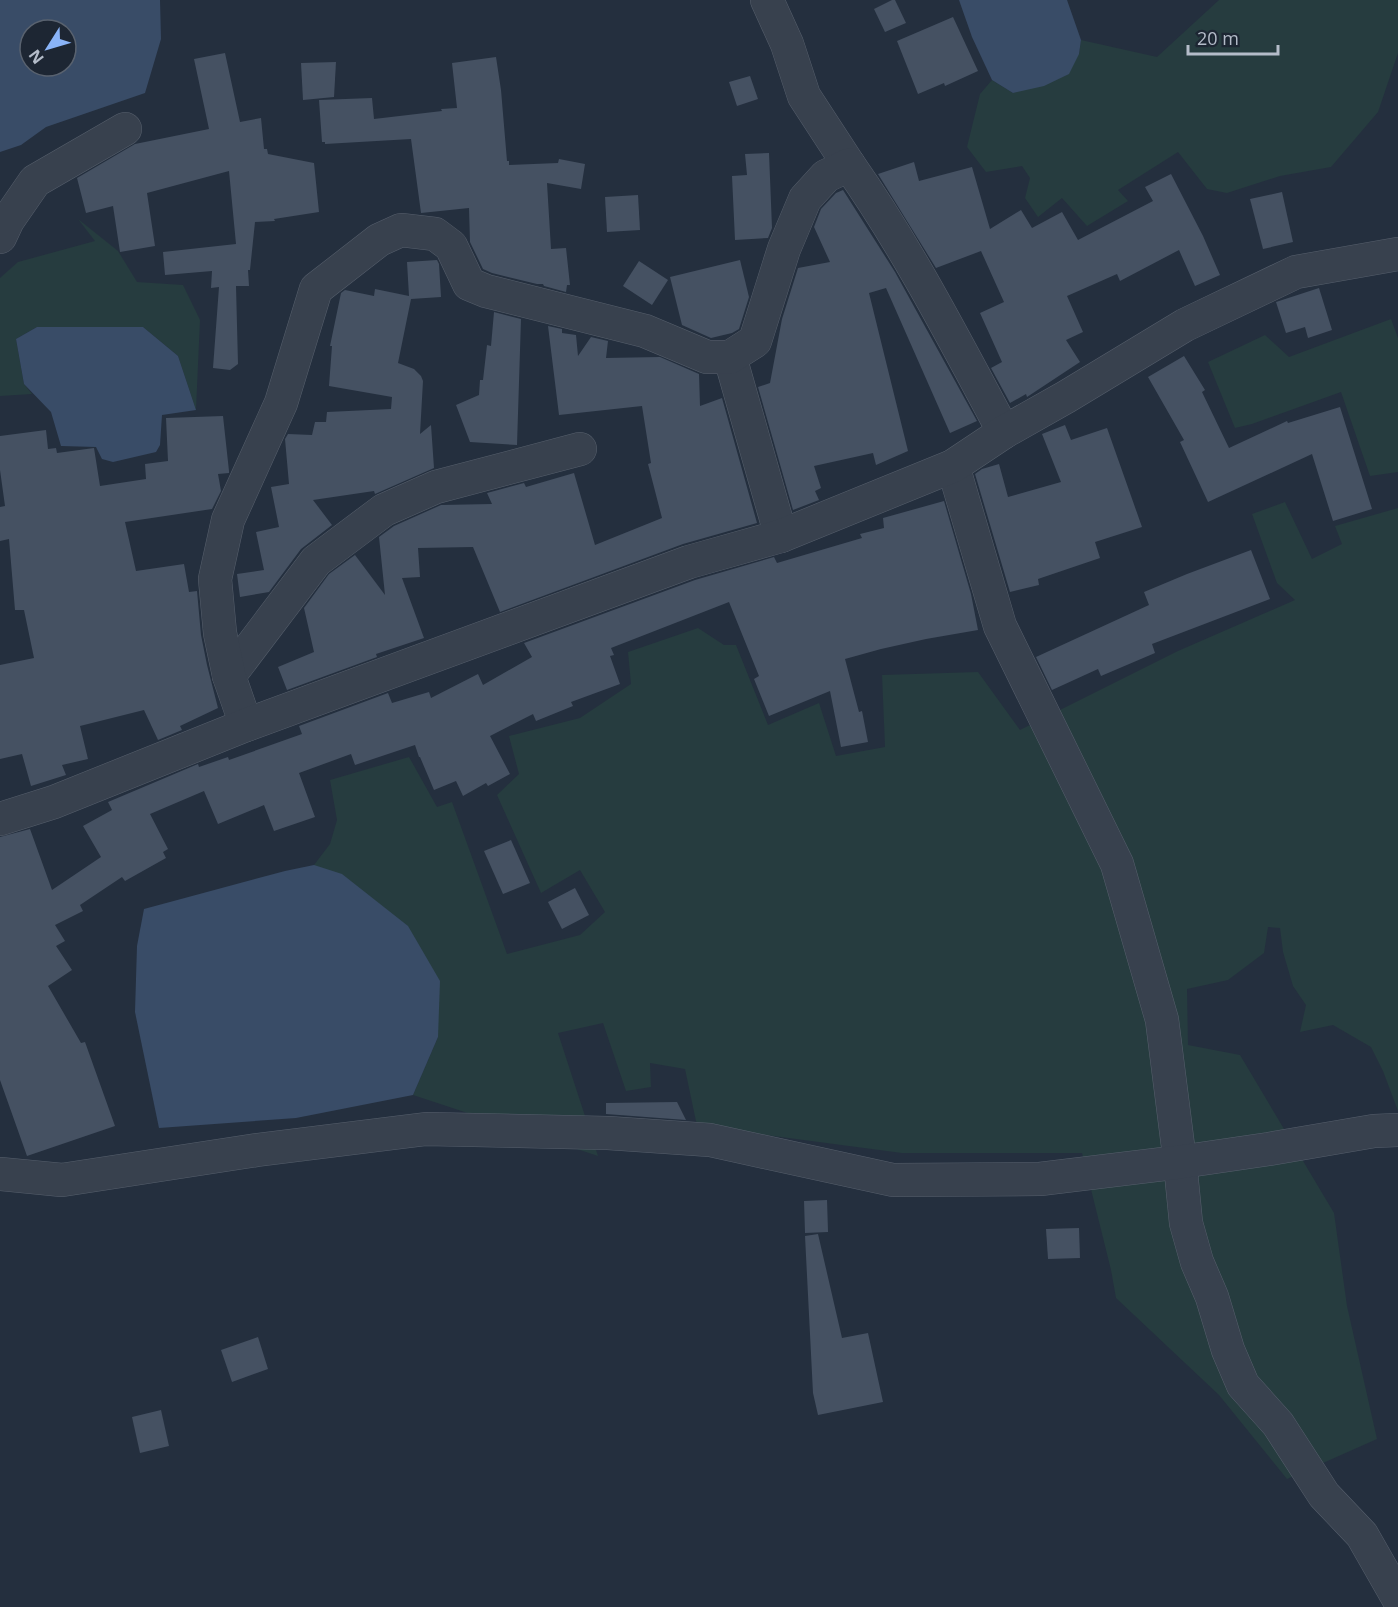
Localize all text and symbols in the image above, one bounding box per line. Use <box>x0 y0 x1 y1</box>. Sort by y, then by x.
north arrow <box>18 18 78 78</box>
scale bar <box>1188 18 1278 56</box>
text: 20 m <box>1197 26 1239 50</box>
text: N <box>23 45 49 69</box>

